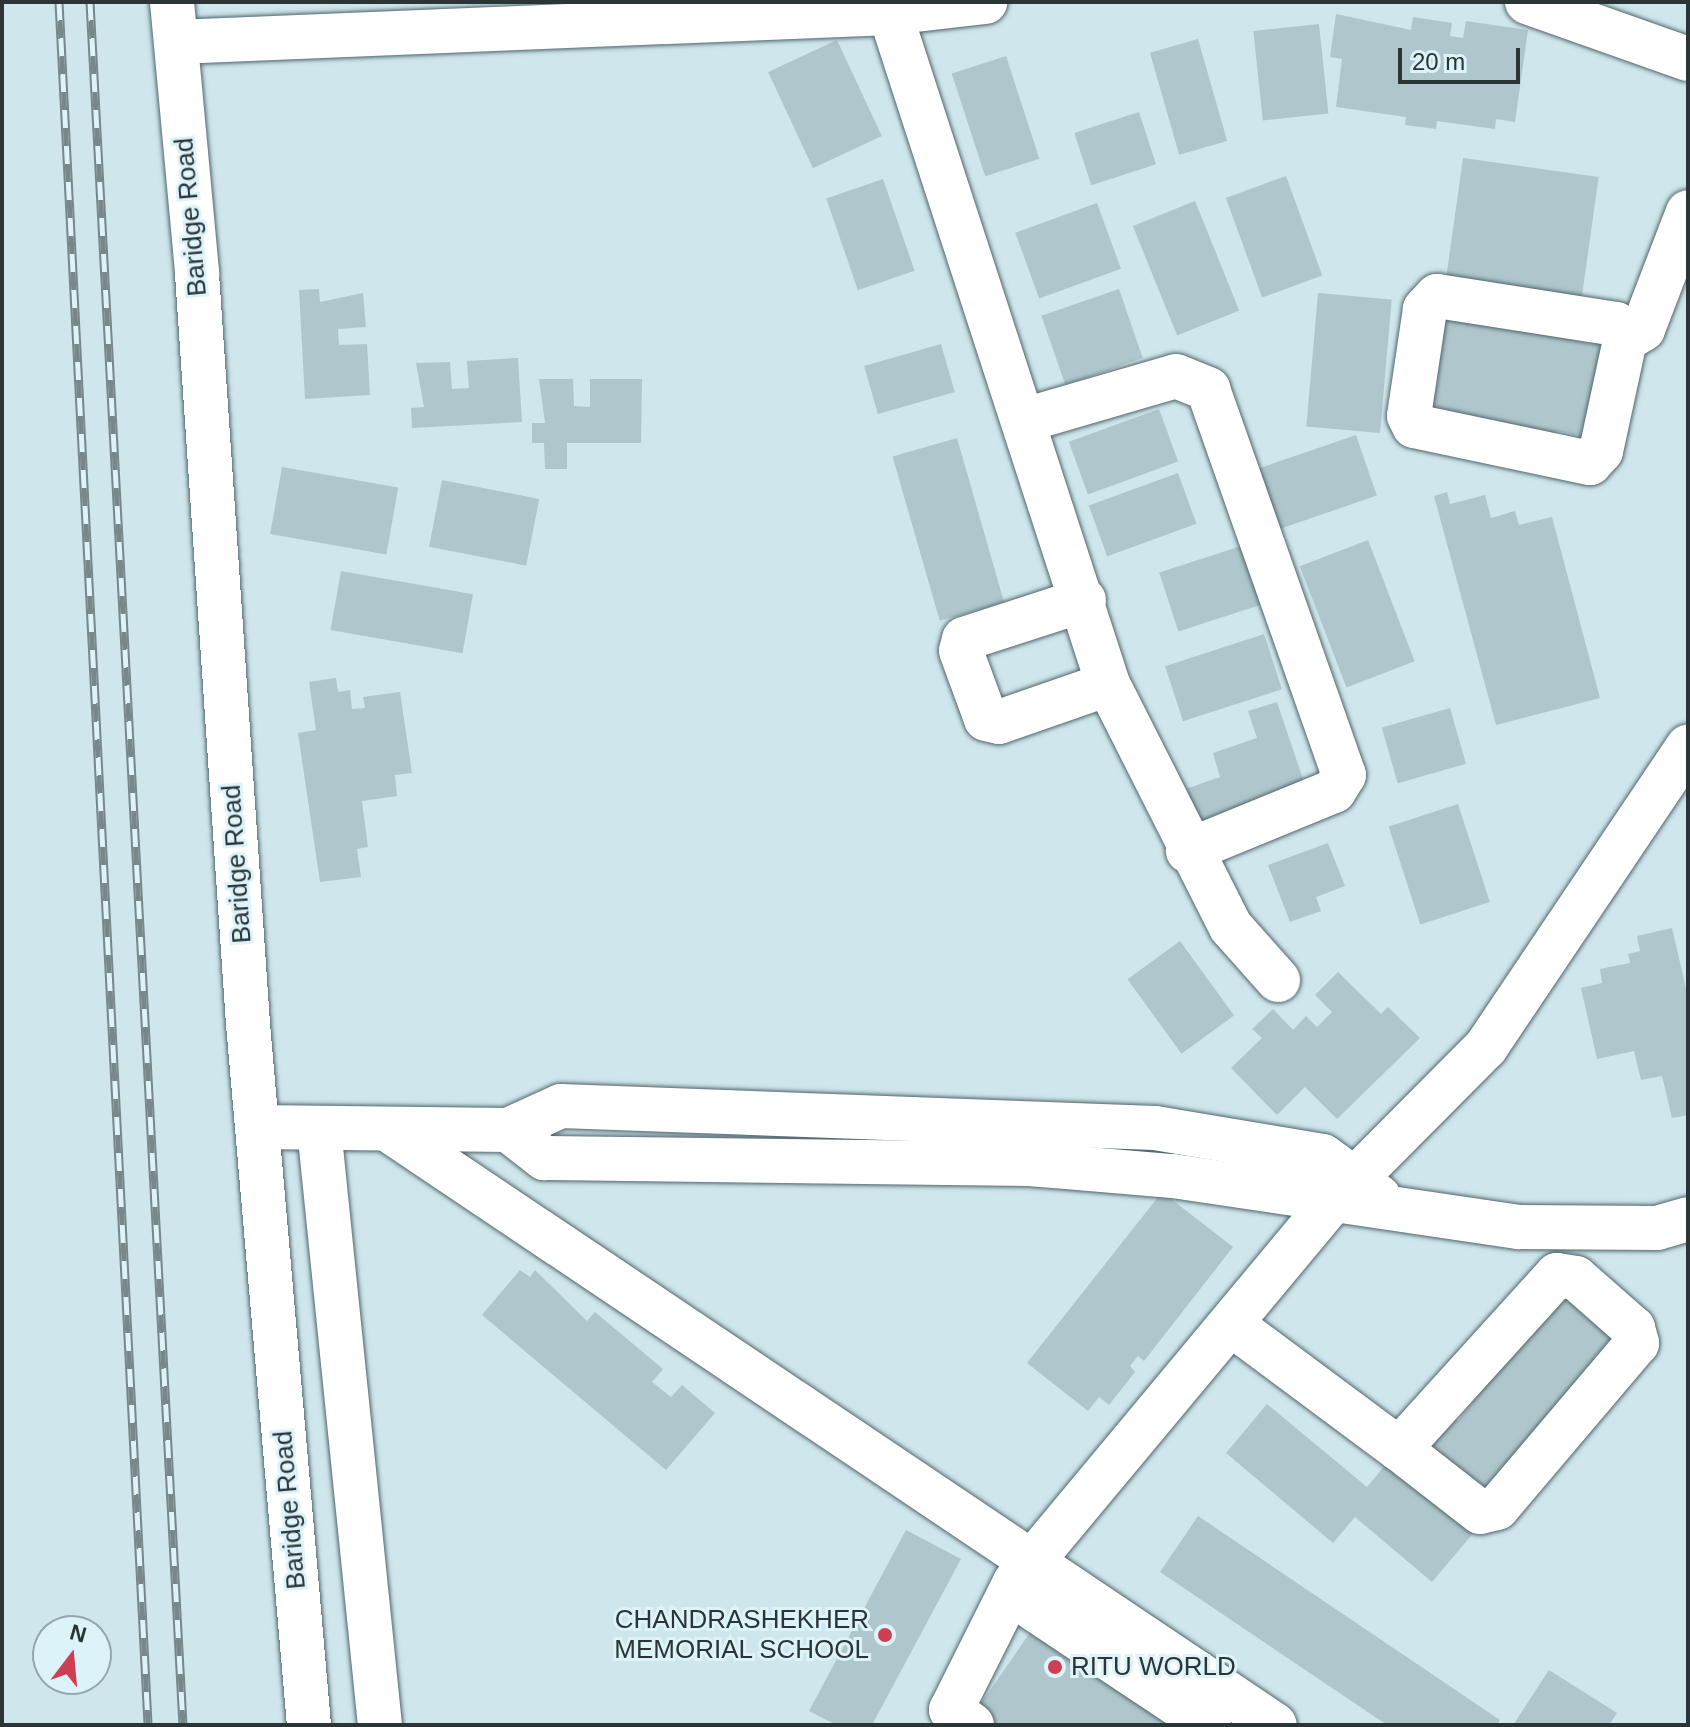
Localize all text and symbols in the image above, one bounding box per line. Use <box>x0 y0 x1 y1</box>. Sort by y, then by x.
scale bar <box>1402 32 1524 82</box>
text: 20 m <box>1412 48 1465 75</box>
street label: Baridge Road <box>169 136 213 298</box>
street label: Baridge Road <box>216 784 258 944</box>
street label: Baridge Road <box>268 1429 312 1591</box>
place label: CHANDRASHEKHER MEMORIAL SCHOOL <box>613 1604 869 1666</box>
north arrow <box>32 1615 112 1695</box>
text: N <box>67 1619 89 1648</box>
marker: CHANDRASHEKHER MEMORIAL SCHOOL <box>876 1626 894 1644</box>
place label: RITU WORLD <box>1071 1651 1236 1683</box>
marker: RITU WORLD <box>1046 1658 1064 1676</box>

